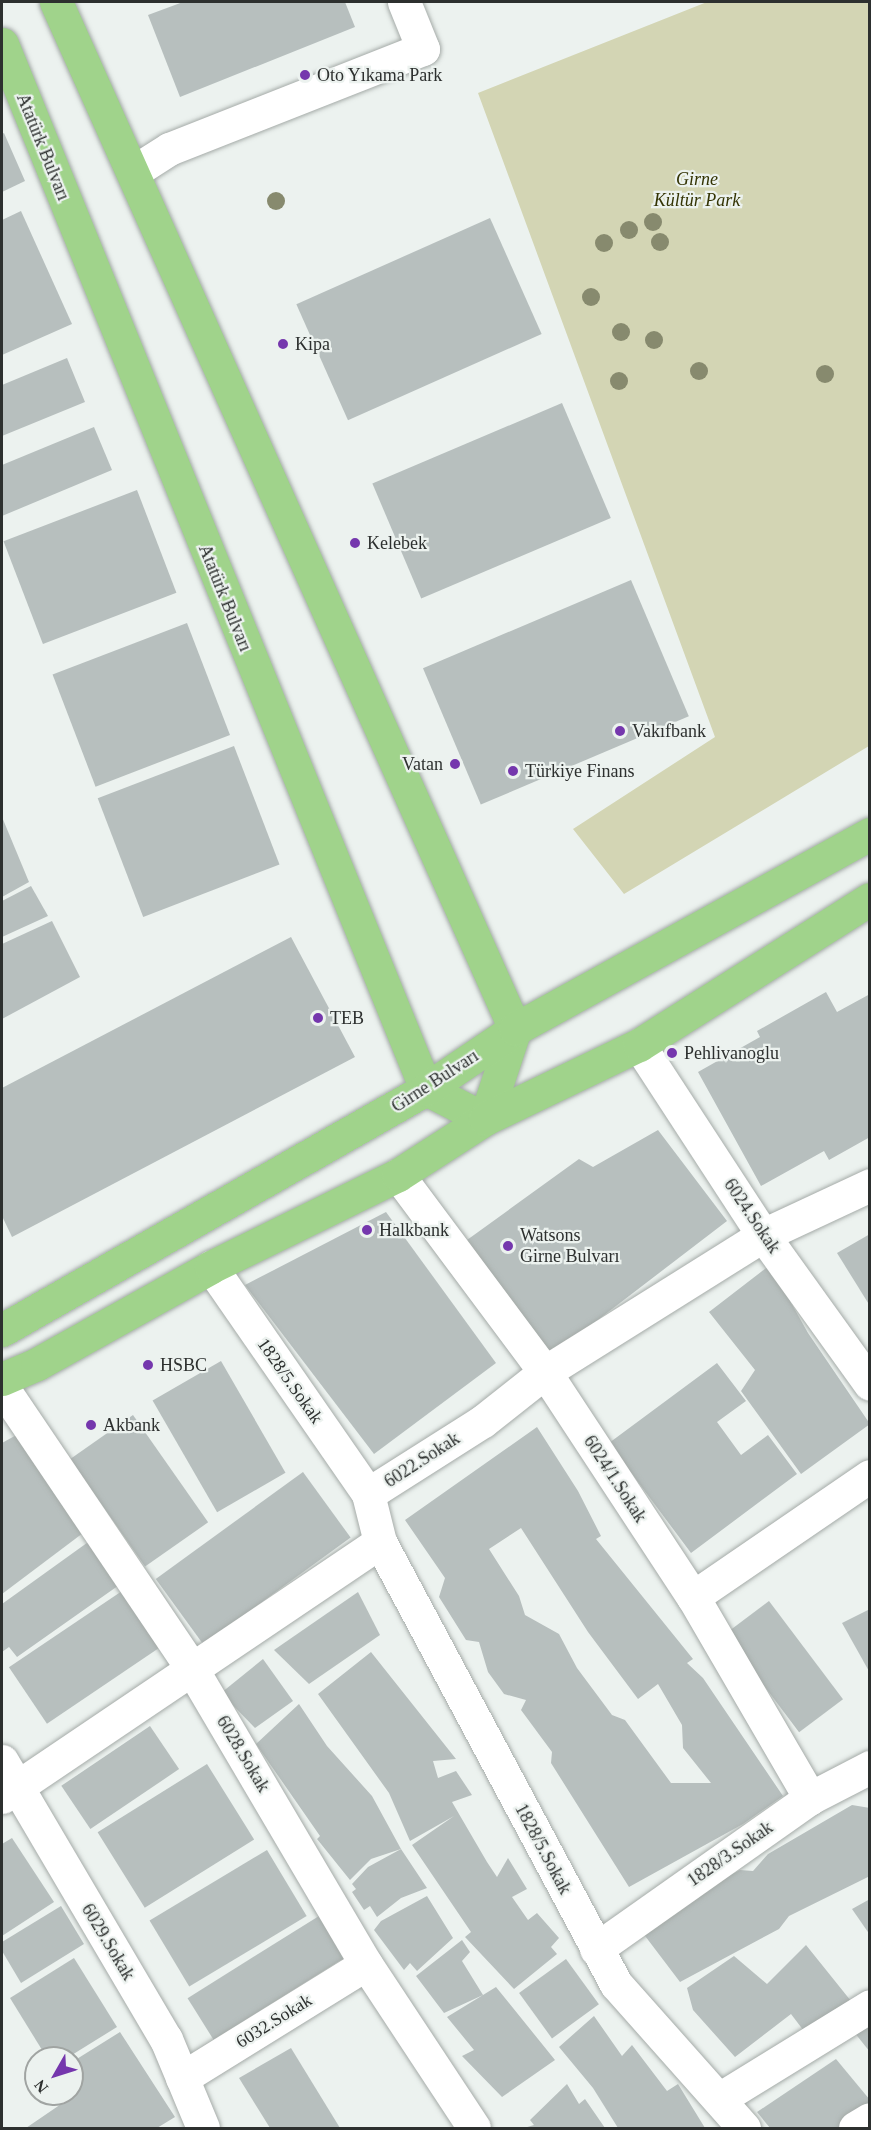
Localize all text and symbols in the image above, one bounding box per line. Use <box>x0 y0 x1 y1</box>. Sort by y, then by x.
place label: Oto Yıkama Park <box>317 64 443 86</box>
marker: Oto Yıkama Park <box>298 68 312 82</box>
street label: Atatürk Bulvarı <box>12 90 74 204</box>
park label: Girne Kültür Park <box>654 169 740 212</box>
place label: Kipa <box>295 333 330 355</box>
marker: Kipa <box>276 337 290 351</box>
place label: Kelebek <box>367 532 427 554</box>
marker: Kelebek <box>348 536 362 550</box>
street label: Atatürk Bulvarı <box>194 541 256 655</box>
place label: Vakıfbank <box>632 720 706 742</box>
marker: Vakıfbank <box>613 724 627 738</box>
place label: Vatan <box>402 753 443 775</box>
marker: Vatan <box>448 757 462 771</box>
place label: Türkiye Finans <box>525 760 634 782</box>
marker: Türkiye Finans <box>506 764 520 778</box>
place label: TEB <box>330 1007 364 1029</box>
marker: TEB <box>311 1011 325 1025</box>
place label: Pehlivanoglu <box>684 1042 779 1064</box>
street label: Girne Bulvarı <box>387 1045 483 1117</box>
marker: Pehlivanoglu <box>665 1046 679 1060</box>
street label: 6024.Sokak <box>719 1175 785 1257</box>
place label: Halkbank <box>379 1219 449 1241</box>
marker: Halkbank <box>360 1223 374 1237</box>
place label: Watsons Girne Bulvarı <box>520 1225 619 1268</box>
marker: Watsons Girne Bulvarı <box>501 1239 515 1253</box>
street label: 1828/5.Sokak <box>253 1334 327 1428</box>
place label: HSBC <box>160 1354 207 1376</box>
marker: HSBC <box>141 1358 155 1372</box>
place label: Akbank <box>103 1414 160 1436</box>
marker: Akbank <box>84 1418 98 1432</box>
street label: 6022.Sokak <box>380 1428 464 1492</box>
street label: 6024/1.Sokak <box>579 1431 651 1527</box>
street label: 6028.Sokak <box>212 1712 274 1796</box>
street label: 1828/5.Sokak <box>510 1800 576 1898</box>
street label: 1828/3.Sokak <box>683 1817 777 1891</box>
street label: 6029.Sokak <box>77 1900 139 1984</box>
street label: 6032.Sokak <box>232 1989 316 2053</box>
north arrow <box>24 2046 84 2106</box>
text: N <box>31 2077 51 2096</box>

